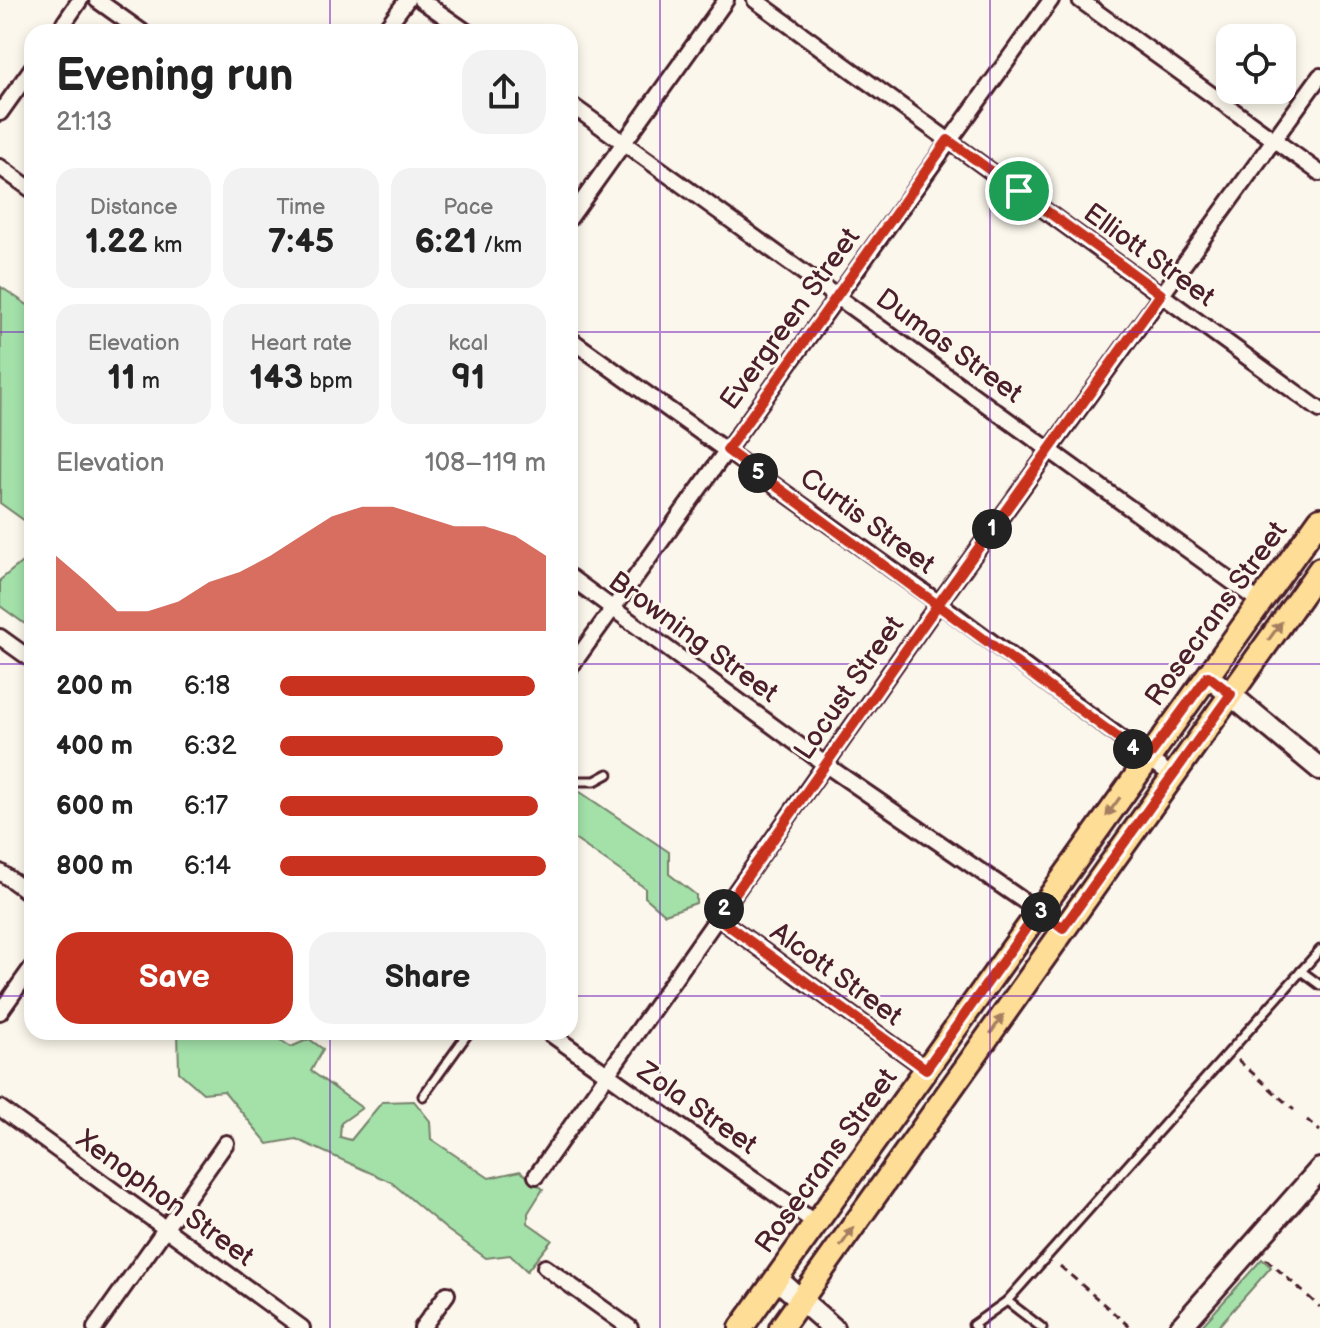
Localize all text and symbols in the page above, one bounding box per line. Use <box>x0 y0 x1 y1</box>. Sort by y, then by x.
map controls <box>1216 24 1296 104</box>
button: locate <box>1216 24 1296 104</box>
text: Evening run <box>56 50 293 103</box>
button: share <box>462 50 546 134</box>
text: 21:13 <box>56 107 112 138</box>
pin <box>985 157 1053 225</box>
icon: arrive <box>997 169 1041 213</box>
text: Distance <box>90 194 178 221</box>
text: Time <box>277 194 325 221</box>
text: Pace <box>443 194 493 221</box>
street label: Elliott Street <box>1077 197 1221 314</box>
text: 1.22 <box>85 221 147 262</box>
text: 7:45 <box>268 221 334 262</box>
text: 6:21 <box>415 221 477 262</box>
street label: Evergreen Street <box>713 221 867 416</box>
text: km <box>147 232 182 259</box>
text: /km <box>477 232 522 259</box>
street label: Dumas Street <box>870 282 1029 411</box>
text: Elevation <box>88 330 180 357</box>
text: Heart rate <box>250 330 352 357</box>
text: kcal <box>449 330 488 357</box>
text: 11 <box>107 357 136 398</box>
text: 143 <box>249 357 303 398</box>
text: 91 <box>451 357 485 398</box>
text: m <box>136 368 160 395</box>
text: bpm <box>303 368 353 395</box>
text: Elevation <box>56 448 164 479</box>
text: 108–119 m <box>425 448 546 479</box>
pin: 5 <box>738 453 778 493</box>
text: 5 <box>752 459 764 486</box>
street label: Curtis Street <box>793 461 941 581</box>
pin: 1 <box>972 509 1012 549</box>
text: 1 <box>987 515 997 542</box>
street label: Rosecrans Street <box>1138 515 1294 713</box>
street label: Browning Street <box>602 565 785 710</box>
street label: Locust Street <box>788 609 911 766</box>
one-way arrow <box>1267 620 1283 642</box>
text: 200 m <box>56 671 133 702</box>
text: 6:18 <box>184 671 230 702</box>
pin: 4 <box>1113 729 1153 769</box>
text: 400 m <box>56 731 133 762</box>
text: 6:32 <box>184 731 236 762</box>
text: 4 <box>1127 735 1139 762</box>
text: 600 m <box>56 791 133 822</box>
text: 6:17 <box>184 791 228 822</box>
one-way arrow <box>1105 797 1121 818</box>
text: 800 m <box>56 851 133 882</box>
text: 6:14 <box>184 851 231 882</box>
pin: 2 <box>704 889 744 929</box>
pin: 3 <box>1021 892 1061 932</box>
text: 2 <box>717 895 731 922</box>
text: 3 <box>1035 898 1047 925</box>
street label: Alcott Street <box>764 915 909 1033</box>
button: Save <box>56 932 293 1024</box>
button: Share <box>309 932 546 1024</box>
one-way arrow <box>989 1013 1004 1034</box>
street label: Zola Street <box>630 1054 764 1162</box>
street label: Rosecrans Street <box>748 1062 904 1260</box>
street label: Xenophon Street <box>69 1122 261 1274</box>
one-way arrow <box>839 1226 854 1247</box>

